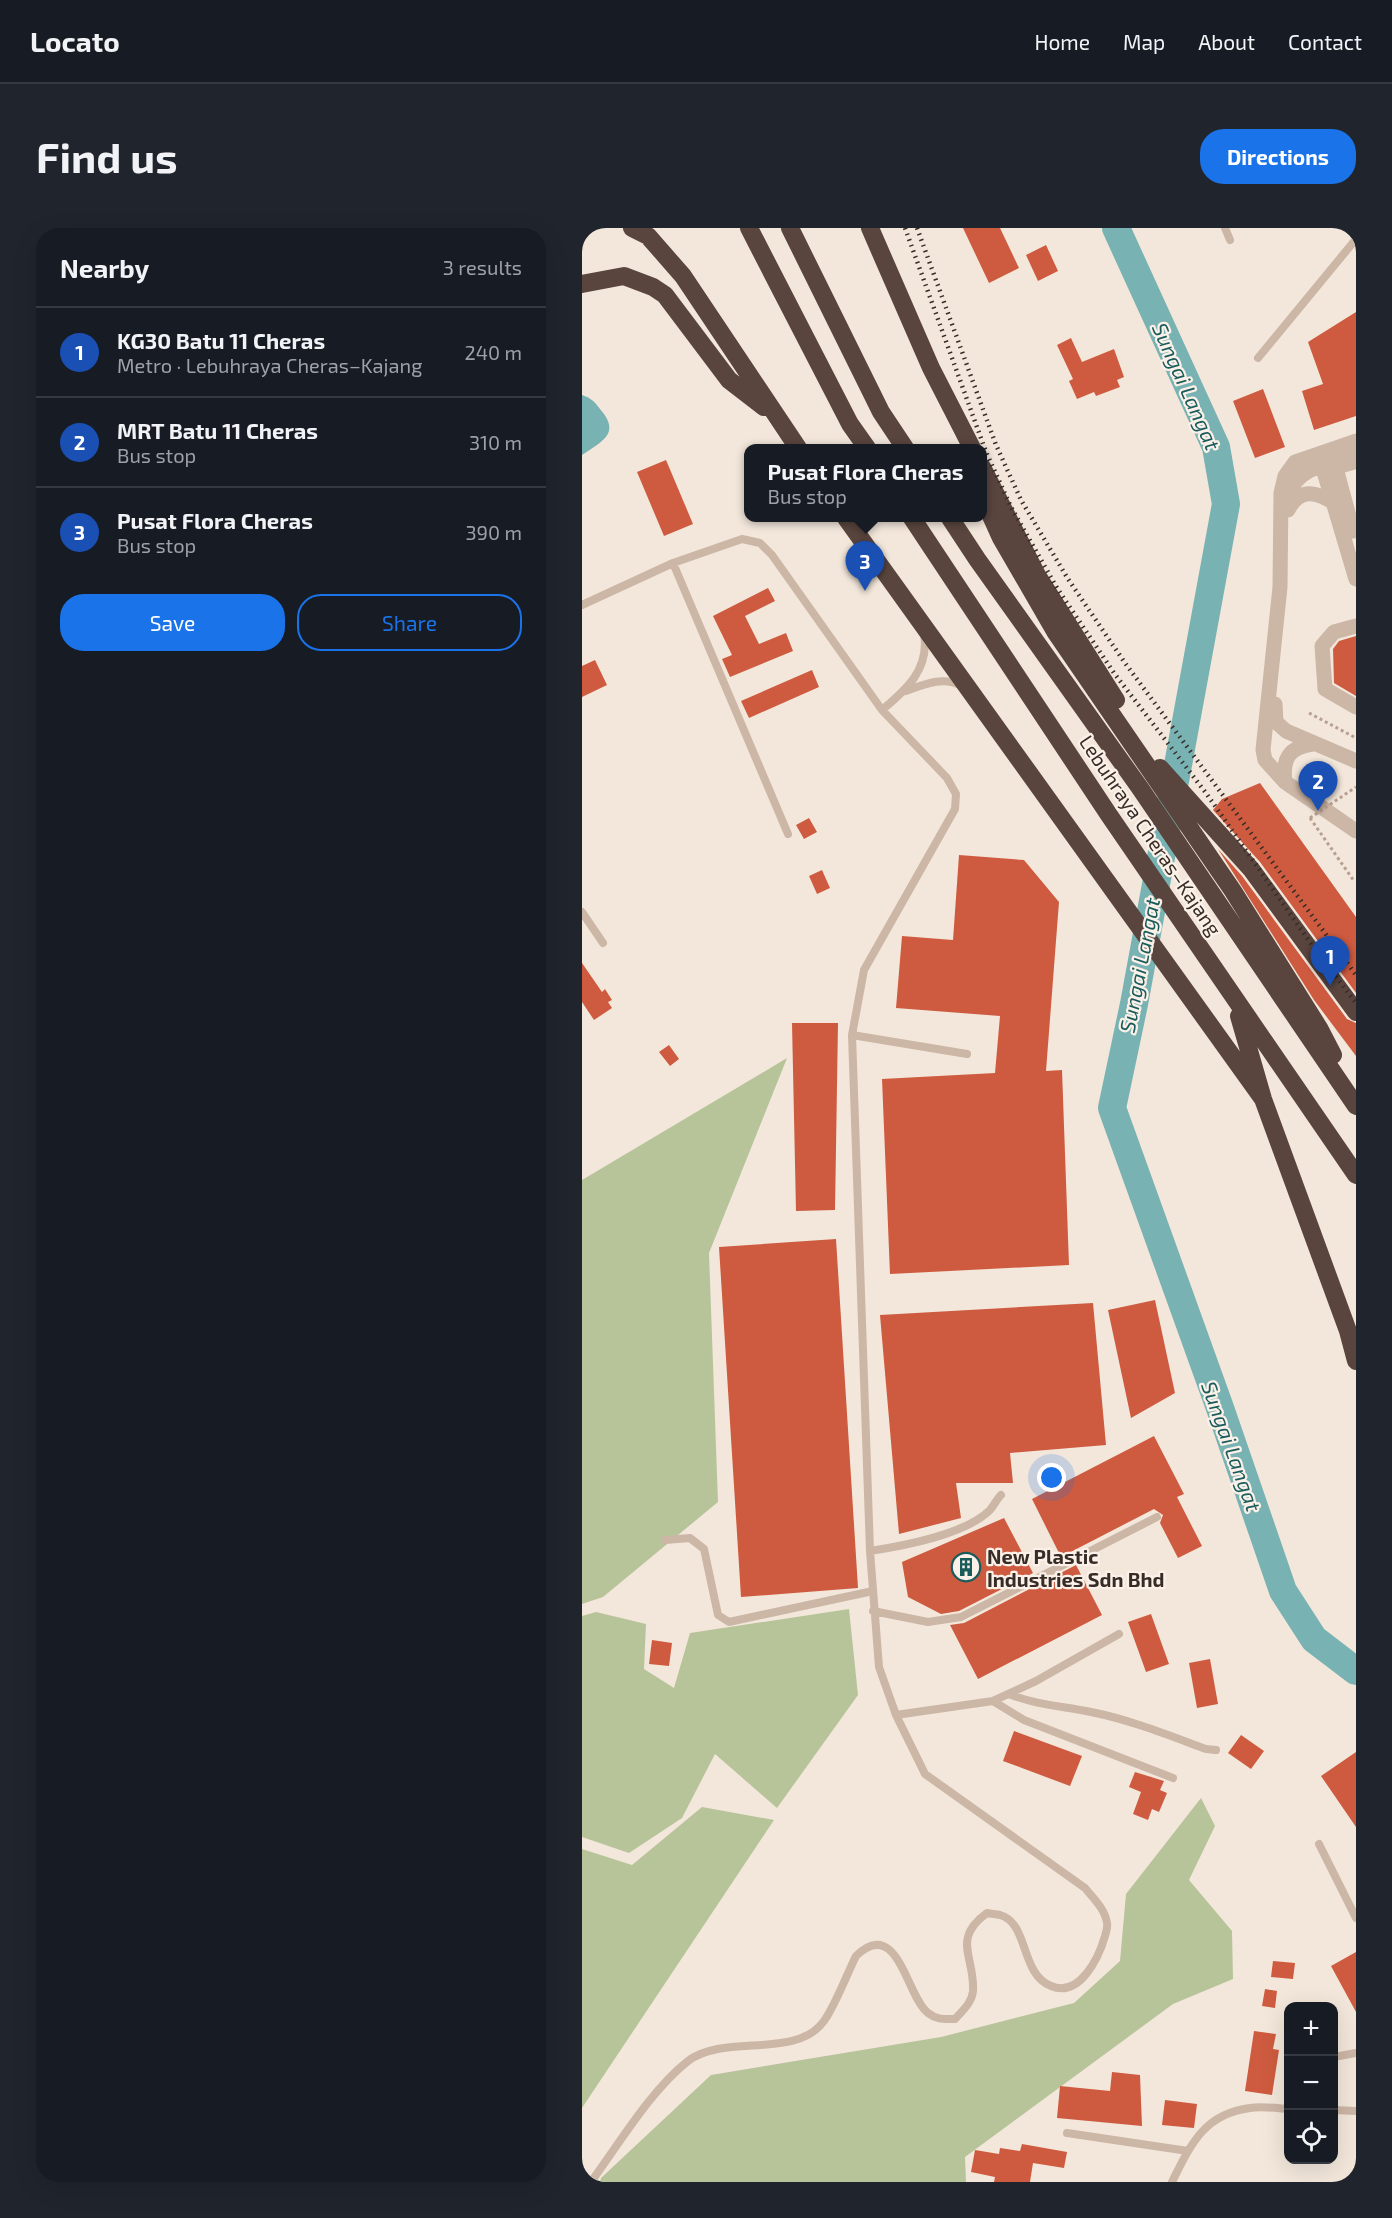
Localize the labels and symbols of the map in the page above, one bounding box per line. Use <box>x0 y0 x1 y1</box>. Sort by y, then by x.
water label: Sungai Langat <box>1148 319 1226 454</box>
pin: 3 <box>846 542 884 591</box>
street label: Lebuhraya Cheras–Kajang <box>1075 730 1227 940</box>
pin: 2 <box>1298 762 1338 811</box>
water label: Sungai Langat <box>1114 895 1164 1034</box>
pin: 1 <box>1310 936 1350 986</box>
water label: Sungai Langat <box>1197 1378 1267 1515</box>
your location <box>1037 1463 1066 1492</box>
place label: New Plastic Industries Sdn Bhd <box>987 1544 1165 1591</box>
building icon: New Plastic Industries Sdn Bhd <box>950 1551 982 1583</box>

